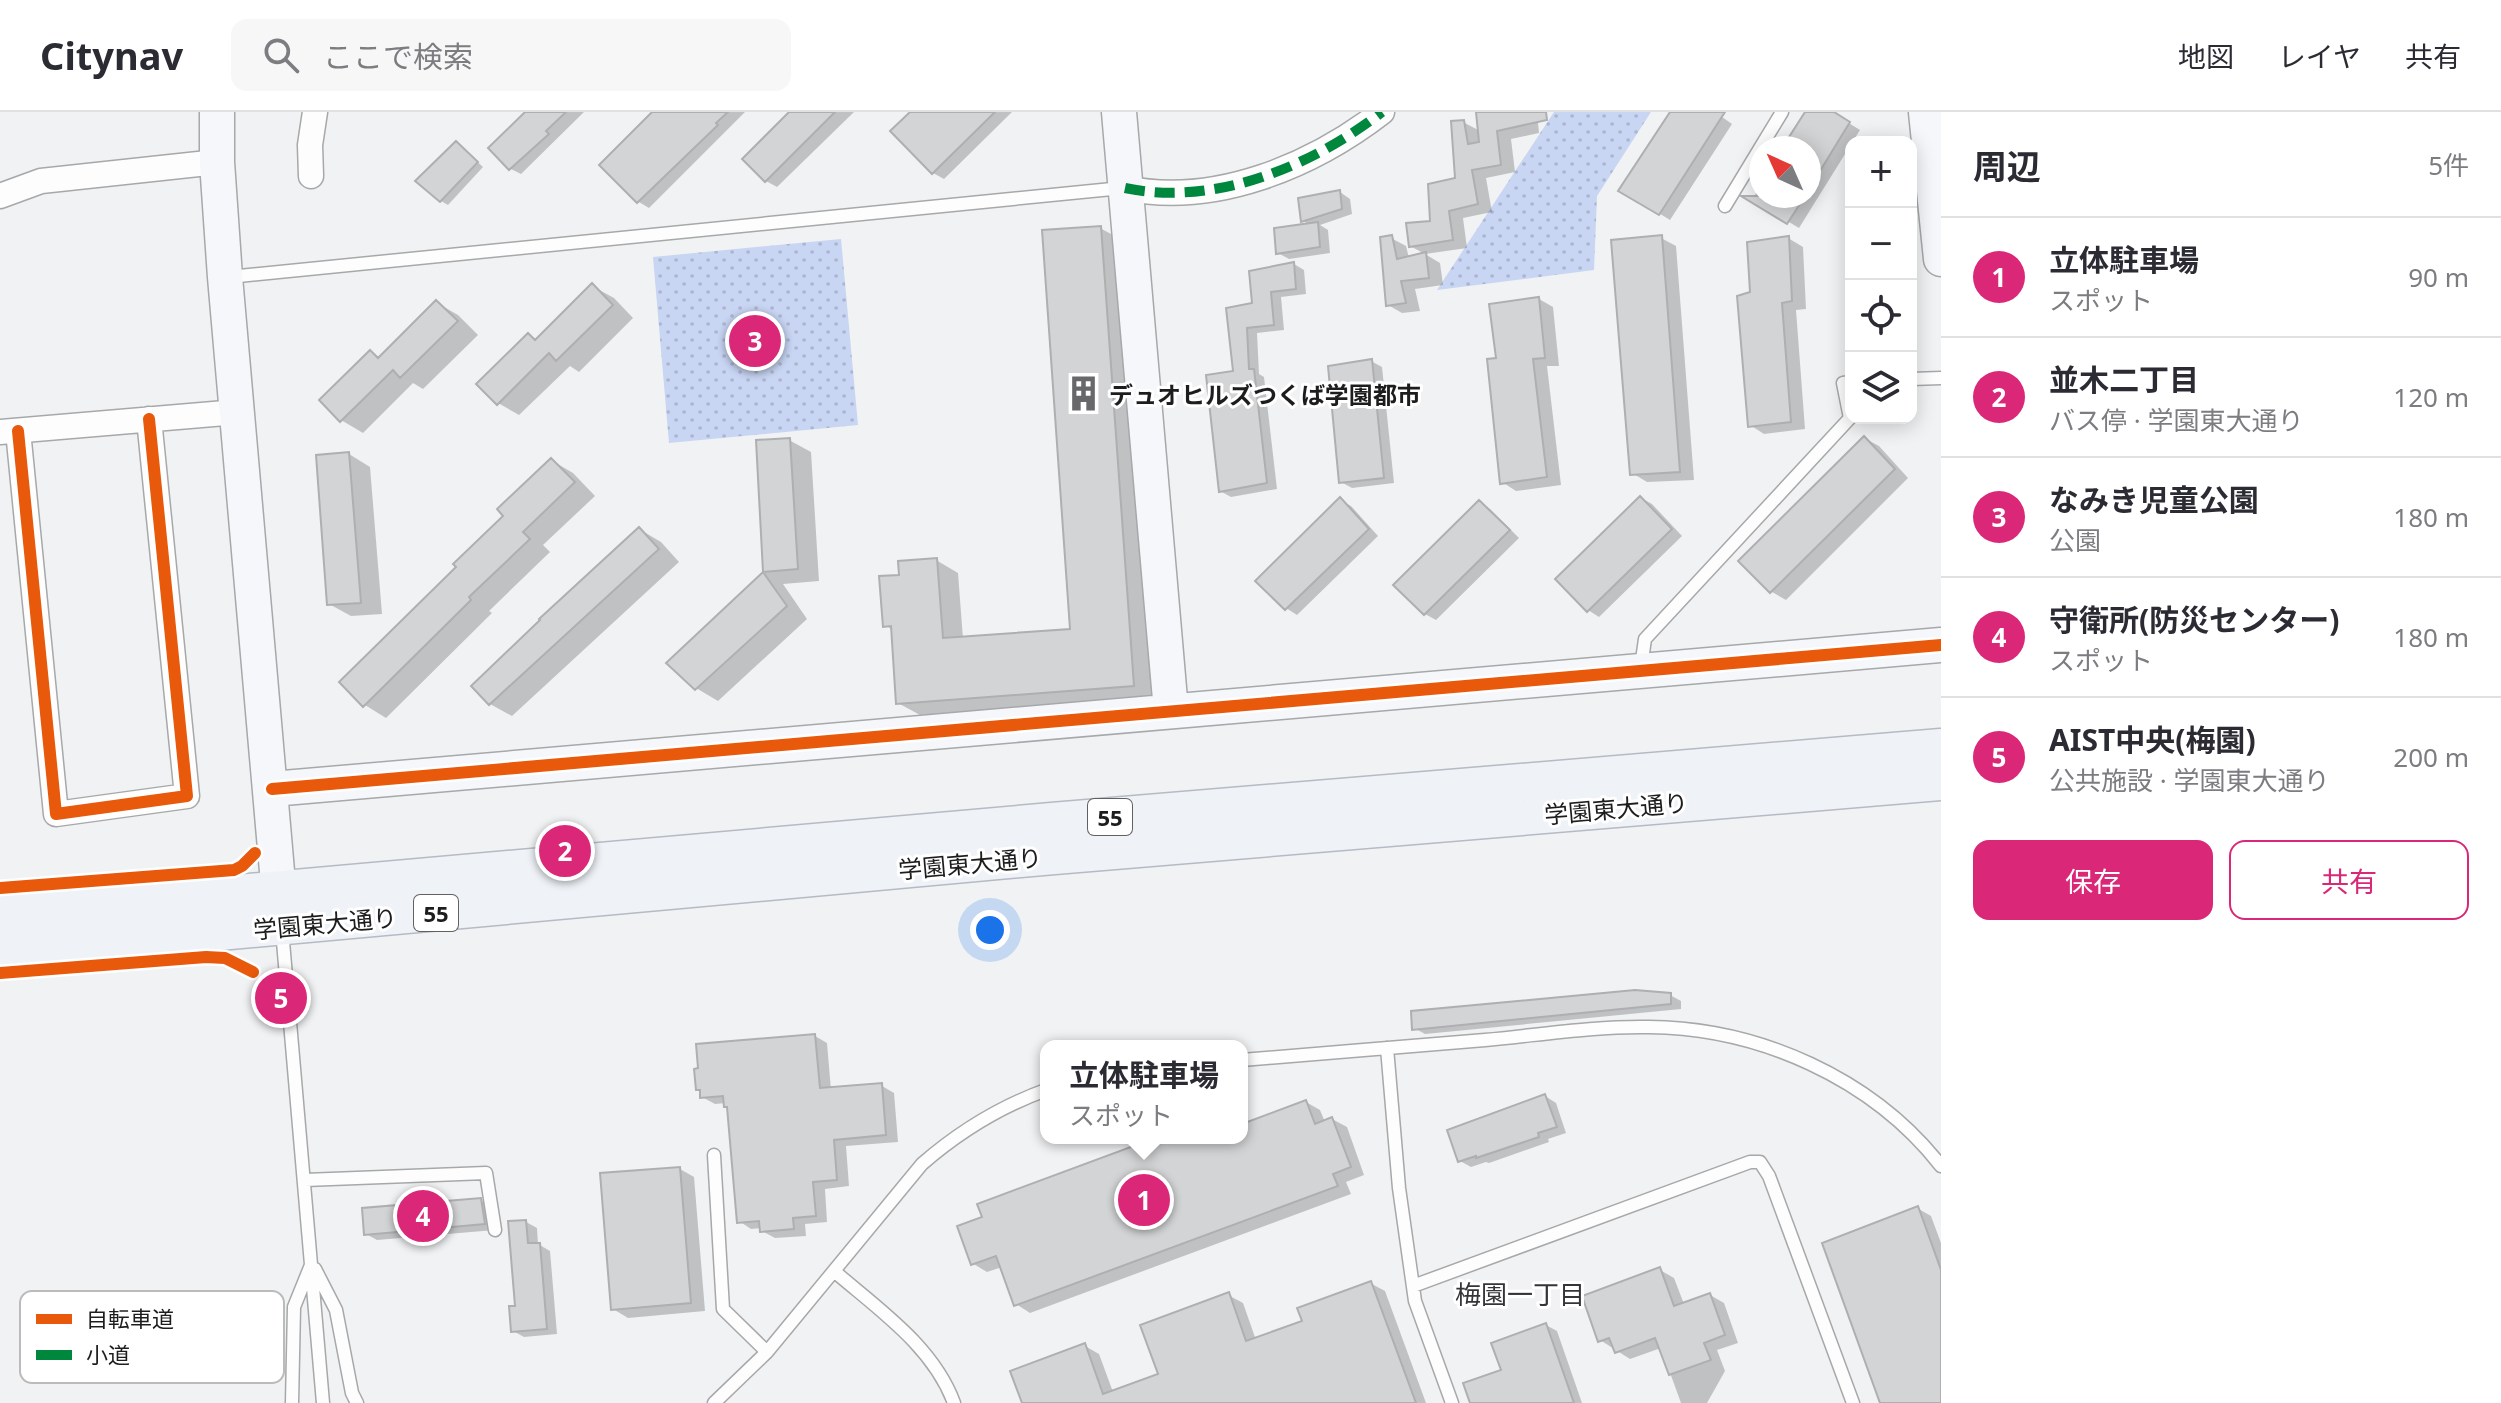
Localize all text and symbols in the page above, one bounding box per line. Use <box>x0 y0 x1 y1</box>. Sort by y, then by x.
search box <box>231 19 791 91</box>
text: Citynav <box>40 29 183 81</box>
icon: search <box>259 33 303 77</box>
text: ここで検索 <box>323 36 473 77</box>
text: 地図 <box>2178 37 2234 75</box>
text: レイヤ <box>2278 37 2361 75</box>
text: 共有 <box>2405 37 2461 75</box>
north arrow <box>1749 136 1821 208</box>
map controls <box>1845 136 1917 424</box>
button: + <box>1845 136 1917 208</box>
text: 周辺 <box>1973 143 2041 189</box>
text: 5件 <box>2428 147 2469 183</box>
button: − <box>1845 208 1917 280</box>
text: 立体駐車場 <box>2049 239 2199 280</box>
text: 1 <box>1992 259 2006 295</box>
text: 90 m <box>2408 259 2469 295</box>
button: locate <box>1845 280 1917 352</box>
text: スポット <box>2049 282 2153 318</box>
pin: 3 <box>729 311 781 371</box>
button: layers <box>1845 352 1917 424</box>
text: 並木二丁目 <box>2049 359 2199 400</box>
building icon: デュオヒルズつくば学園都市 <box>1064 375 1102 413</box>
place label: デュオヒルズつくば学園都市 <box>1109 378 1421 411</box>
text: 2 <box>1992 379 2006 415</box>
text: 120 m <box>2393 379 2469 415</box>
text: バス停 · 学園東大通り <box>2049 402 2304 438</box>
text: なみき児童公園 <box>2049 479 2259 520</box>
text: 3 <box>1992 499 2006 535</box>
text: 180 m <box>2393 499 2469 535</box>
text: 公園 <box>2049 522 2101 558</box>
text: 守衛所(防災センター) <box>2049 599 2339 640</box>
text: 4 <box>1992 619 2006 655</box>
text: 180 m <box>2393 619 2469 655</box>
text: スポット <box>2049 642 2153 678</box>
text: AIST中央(梅園) <box>2049 719 2256 760</box>
text: 5 <box>1992 739 2006 775</box>
text: 200 m <box>2393 739 2469 775</box>
text: 公共施設 · 学園東大通り <box>2049 762 2330 798</box>
street label: 学園東大通り <box>1543 785 1689 831</box>
road number: 55 <box>1088 799 1132 835</box>
pin: 2 <box>539 821 591 881</box>
street label: 学園東大通り <box>897 840 1043 886</box>
button: 保存 <box>1973 840 2213 920</box>
button: 共有 <box>2229 840 2469 920</box>
road number: 55 <box>414 895 458 931</box>
street label: 学園東大通り <box>252 900 398 946</box>
your location <box>970 910 1010 950</box>
pin: 5 <box>255 968 307 1028</box>
popup <box>1040 1040 1248 1144</box>
text: 立体駐車場 <box>1069 1054 1219 1095</box>
text: スポット <box>1069 1097 1173 1133</box>
pin: 1 <box>1118 1170 1170 1230</box>
pin: 4 <box>397 1186 449 1246</box>
district label: 梅園一丁目 <box>1455 1276 1585 1312</box>
legend <box>20 1291 284 1383</box>
text: 自転車道 <box>86 1303 174 1333</box>
text: 小道 <box>86 1339 130 1369</box>

